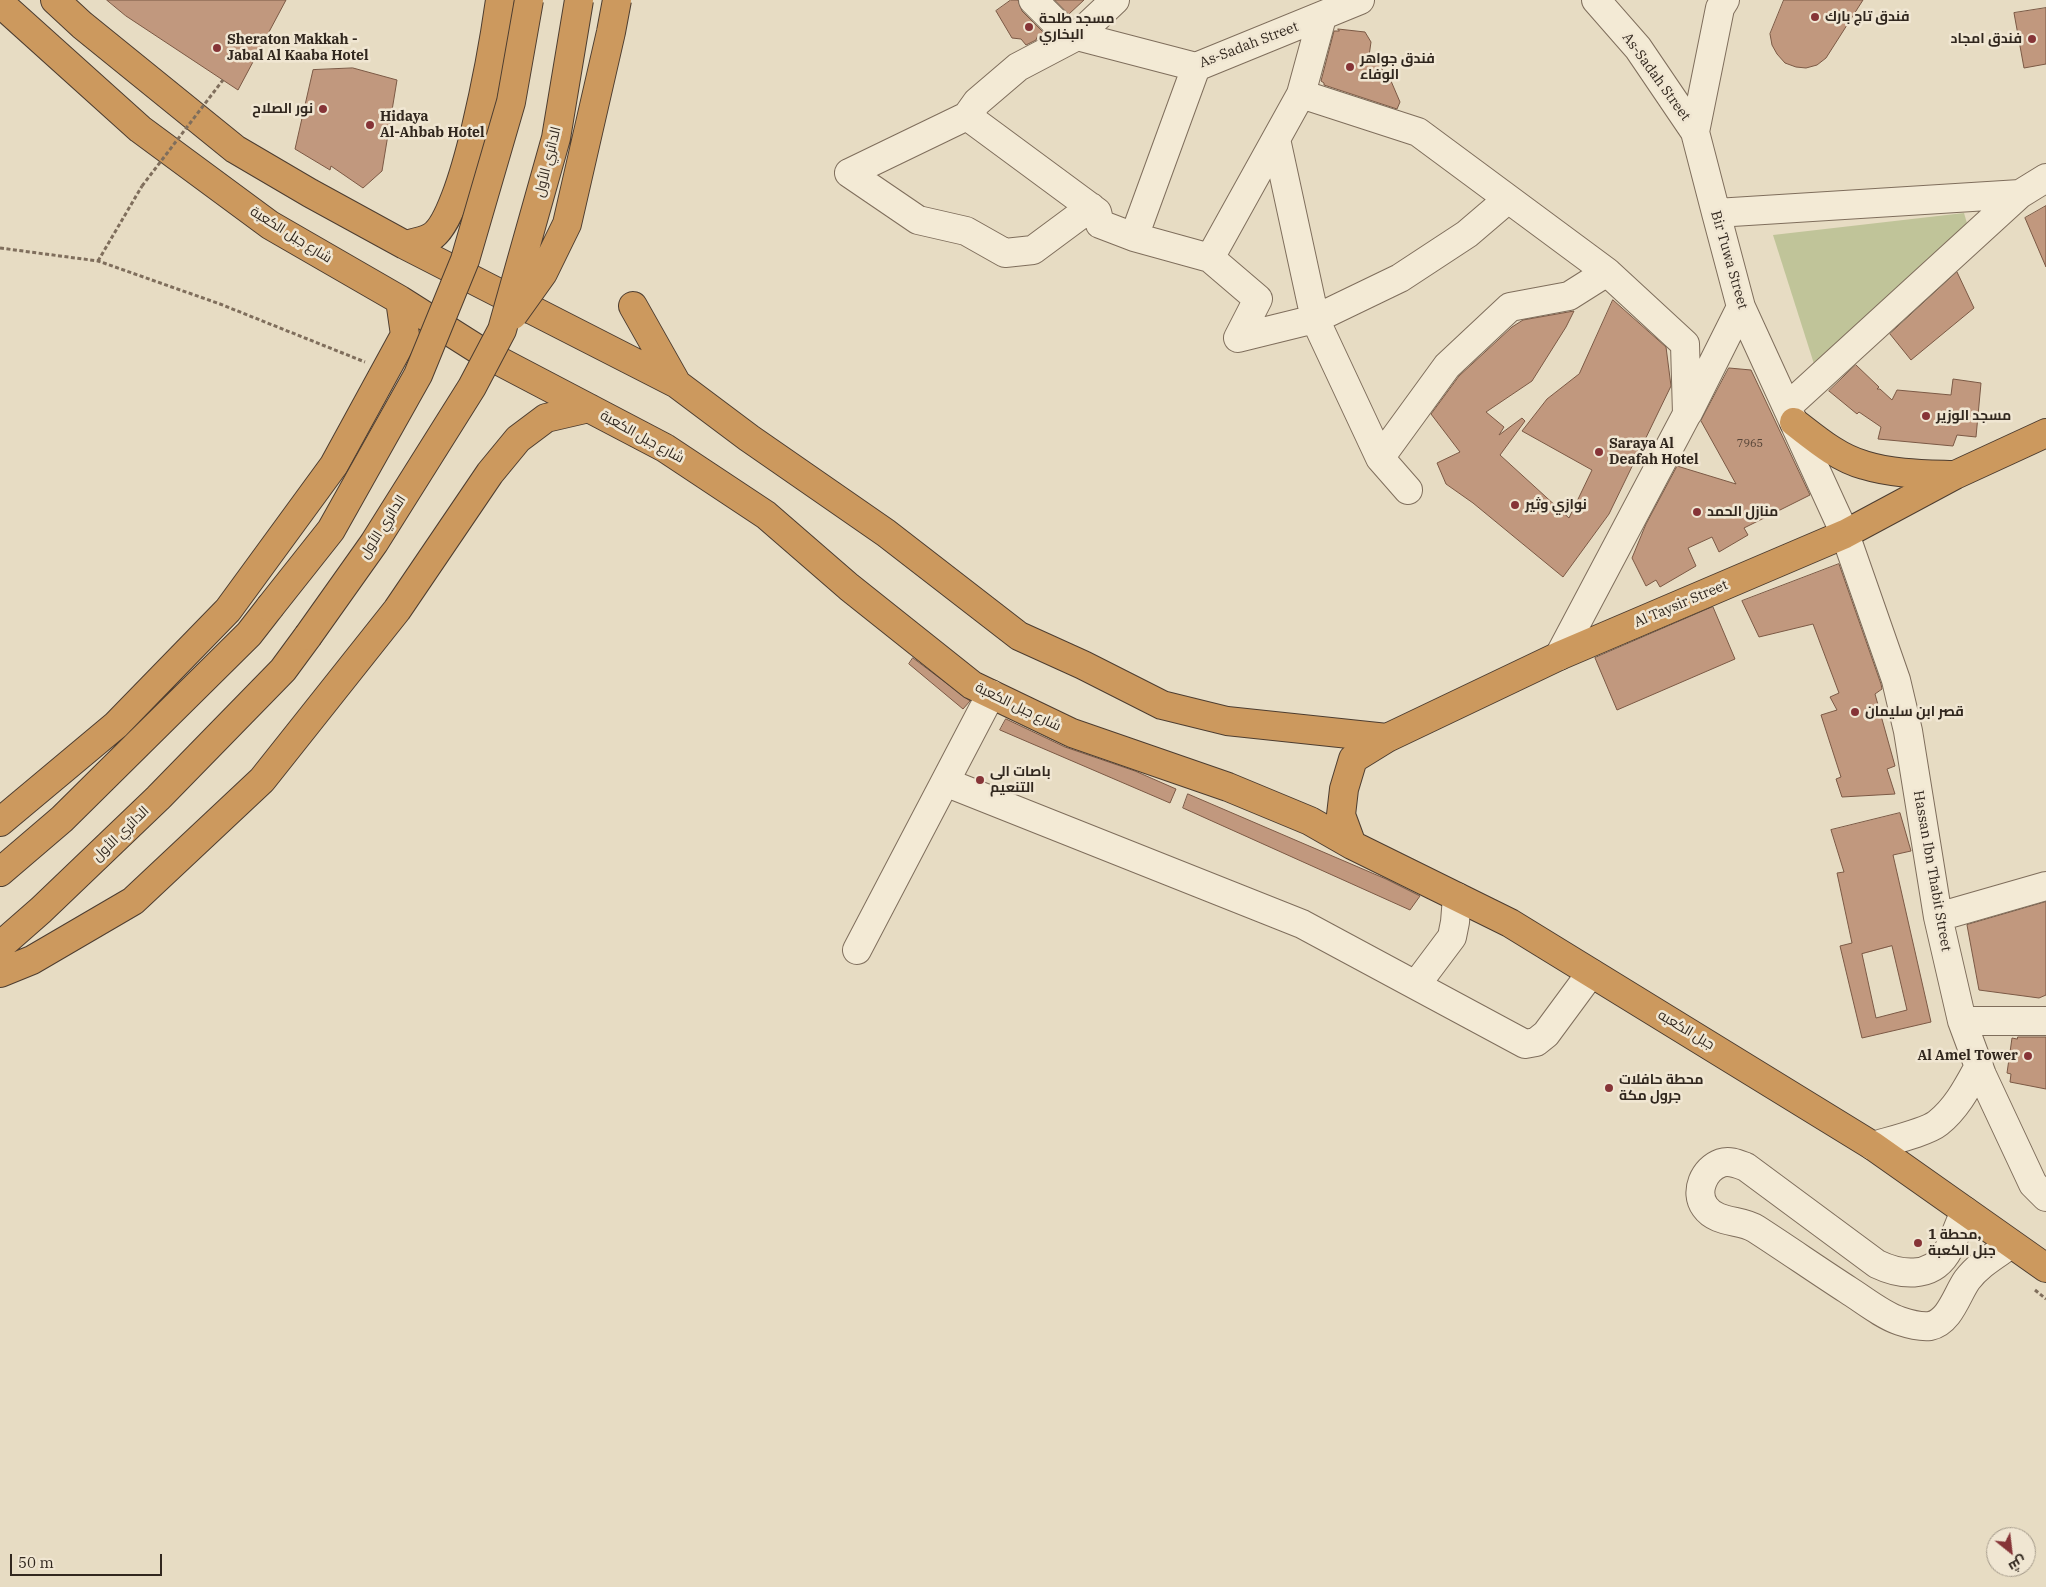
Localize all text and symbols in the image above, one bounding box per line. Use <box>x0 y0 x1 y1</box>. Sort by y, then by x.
place label: فندق تاج بارك <box>1825 9 1909 25</box>
place label: مسجد طلحة البخاري <box>1039 11 1115 44</box>
marker: فندق تاج بارك <box>1809 11 1821 23</box>
street label: As-Sadah Street <box>1197 18 1301 72</box>
marker: مسجد طلحة البخاري <box>1023 21 1035 33</box>
street label: As-Sadah Street <box>1618 30 1694 124</box>
place label: فندق امجاد <box>1951 31 2022 47</box>
place label: Sheraton Makkah - Jabal Al Kaaba Hotel <box>227 32 368 64</box>
marker: فندق امجاد <box>2026 33 2038 45</box>
marker: Sheraton Makkah - Jabal Al Kaaba Hotel <box>211 42 223 54</box>
place label: فندق جواهر الوفاء <box>1360 51 1435 84</box>
marker: فندق جواهر الوفاء <box>1344 61 1356 73</box>
place label: نور الصلاح <box>252 101 313 117</box>
marker: نور الصلاح <box>317 103 329 115</box>
place label: Hidaya Al-Ahbab Hotel <box>380 109 485 142</box>
marker: Hidaya Al-Ahbab Hotel <box>364 119 376 131</box>
street label: الدائري الأول <box>531 125 565 199</box>
street label: شارع جبل الكعبة <box>247 203 335 267</box>
street label: Bir Tuwa Street <box>1707 209 1751 311</box>
street label: شارع جبل الكعبة <box>597 407 687 467</box>
place label: مسجد الوزير <box>1936 408 2011 424</box>
marker: مسجد الوزير <box>1920 410 1932 422</box>
place label: Saraya Al Deafah Hotel <box>1609 436 1698 468</box>
house number: 7965 <box>1737 437 1763 451</box>
marker: Saraya Al Deafah Hotel <box>1593 446 1605 458</box>
street label: الدائري الأول <box>356 492 410 562</box>
place label: نوازي وثير <box>1525 497 1587 513</box>
marker: نوازي وثير <box>1509 499 1521 511</box>
place label: منازل الحمد <box>1707 504 1778 520</box>
marker: منازل الحمد <box>1691 506 1703 518</box>
street label: Al Taysir Street <box>1632 577 1730 631</box>
street label: شارع جبل الكعبة <box>972 679 1064 735</box>
place label: قصر ابن سليمان <box>1865 704 1964 720</box>
marker: قصر ابن سليمان <box>1849 706 1861 718</box>
place label: باصات الى التنعيم <box>990 764 1051 796</box>
marker: باصات الى التنعيم <box>974 774 986 786</box>
street label: Hassan Ibn Thabit Street <box>1910 789 1954 953</box>
street label: الدائري الأول <box>89 803 153 865</box>
street label: جبل الكعبه <box>1655 1007 1717 1053</box>
place label: Al Amel Tower <box>1917 1048 2018 1064</box>
marker: Al Amel Tower <box>2022 1050 2034 1062</box>
place label: محطة حافلات جرول مكة <box>1619 1072 1704 1104</box>
marker: محطة حافلات جرول مكة <box>1603 1082 1615 1094</box>
place label: محطة 1, جبل الكعبة <box>1928 1227 1996 1260</box>
marker: محطة 1, جبل الكعبة <box>1912 1237 1924 1249</box>
north arrow <box>1986 1527 2036 1577</box>
scale bar <box>12 1544 165 1576</box>
text: ش <box>2006 1552 2030 1576</box>
text: 50 m <box>18 1553 54 1572</box>

